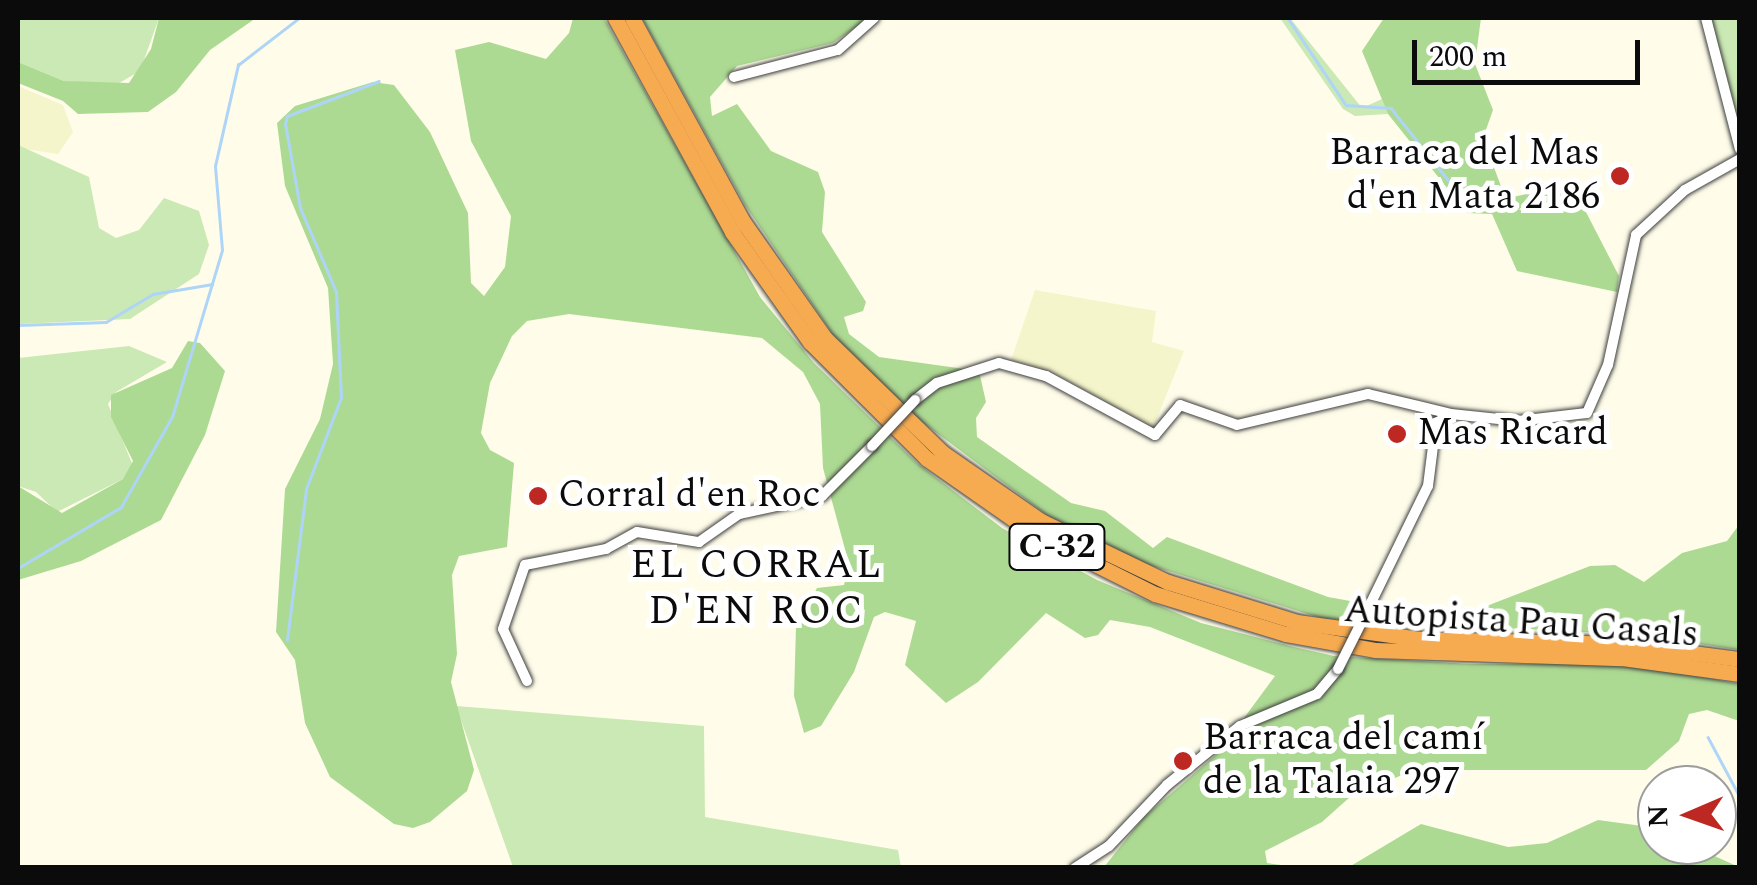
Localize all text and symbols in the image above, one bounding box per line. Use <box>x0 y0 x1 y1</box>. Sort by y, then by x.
scale bar <box>1417 20 1644 82</box>
text: 200 m <box>1429 34 1507 80</box>
place label: Barraca del Mas d'en Mata 2186 <box>1329 131 1600 220</box>
marker: Barraca del Mas d'en Mata 2186 <box>1609 165 1631 187</box>
place label: Mas Ricard <box>1417 411 1608 457</box>
marker: Mas Ricard <box>1386 423 1408 445</box>
place label: Corral d'en Roc <box>558 473 821 519</box>
marker: Corral d'en Roc <box>527 485 549 507</box>
road number: C-32 <box>1007 517 1107 577</box>
district label: EL CORRAL D'EN ROC <box>630 542 884 636</box>
street label: Autopista Pau Casals <box>1342 588 1700 658</box>
place label: Barraca del camí de la Talaia 297 <box>1203 716 1483 806</box>
marker: Barraca del camí de la Talaia 297 <box>1172 750 1194 772</box>
north arrow <box>1637 765 1737 865</box>
text: N <box>1637 804 1680 828</box>

